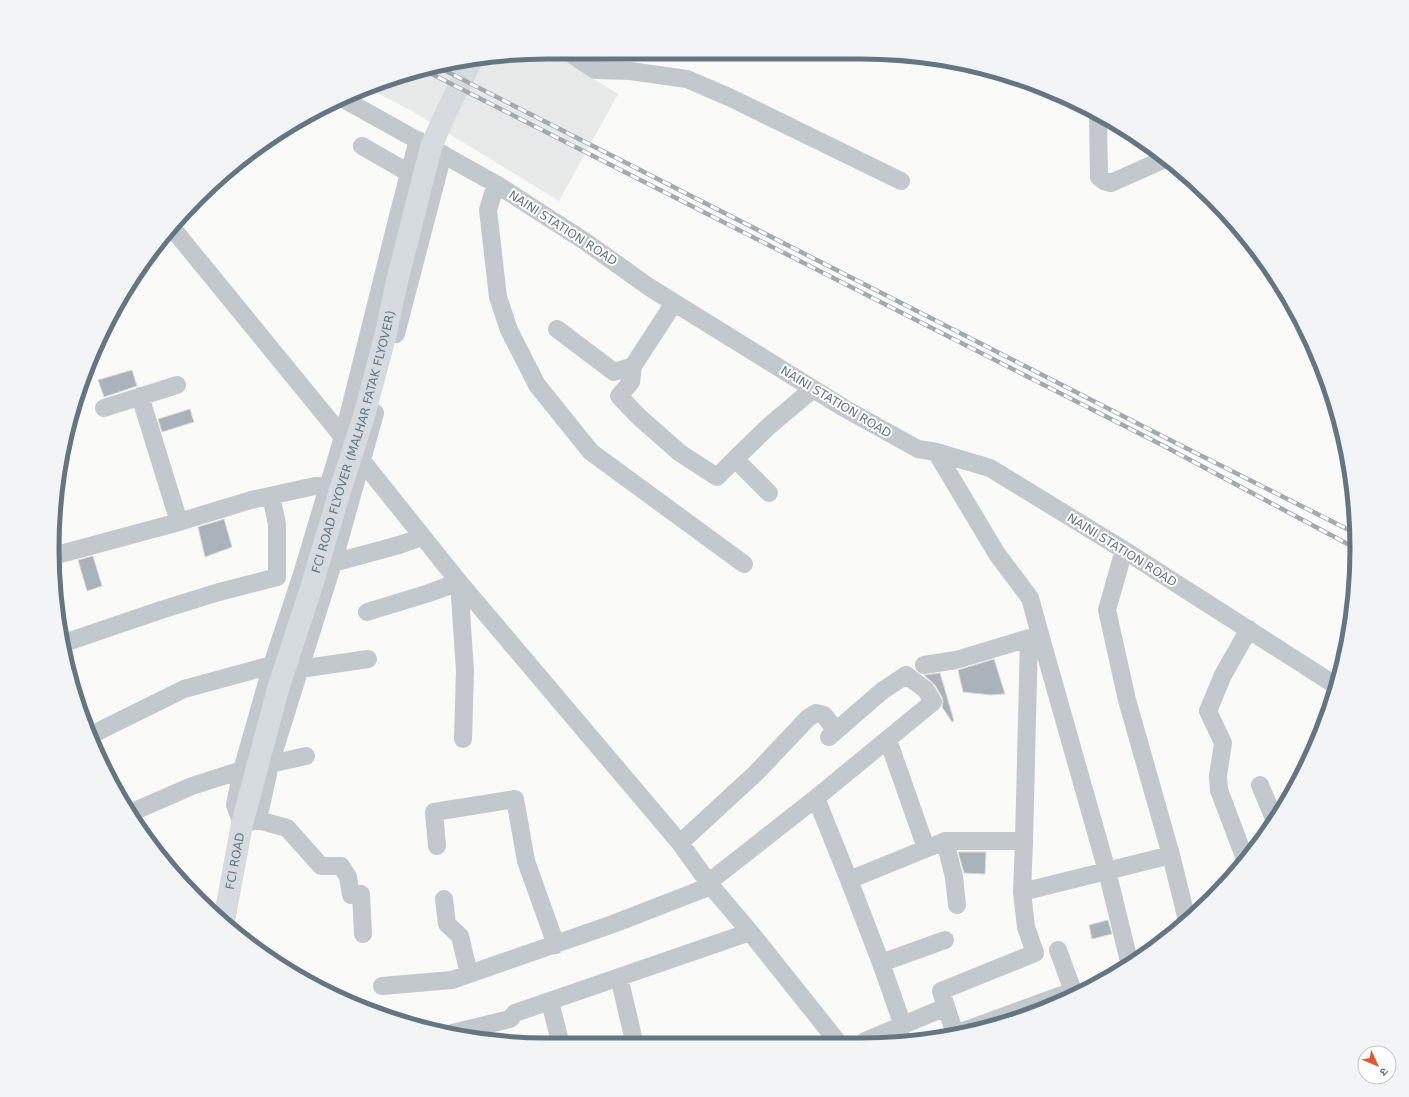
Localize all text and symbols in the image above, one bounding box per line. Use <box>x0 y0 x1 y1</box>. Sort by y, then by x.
street label: NAINI STATION ROAD <box>506 188 620 268</box>
street label: FCI ROAD FLYOVER (MALHAR FATAK FLYOVER) <box>309 309 398 575</box>
street label: NAINI STATION ROAD <box>778 363 894 441</box>
street label: NAINI STATION ROAD <box>1065 511 1179 589</box>
street label: FCI ROAD <box>223 831 247 891</box>
north arrow <box>1357 1045 1397 1085</box>
text: उ <box>1377 1065 1391 1079</box>

